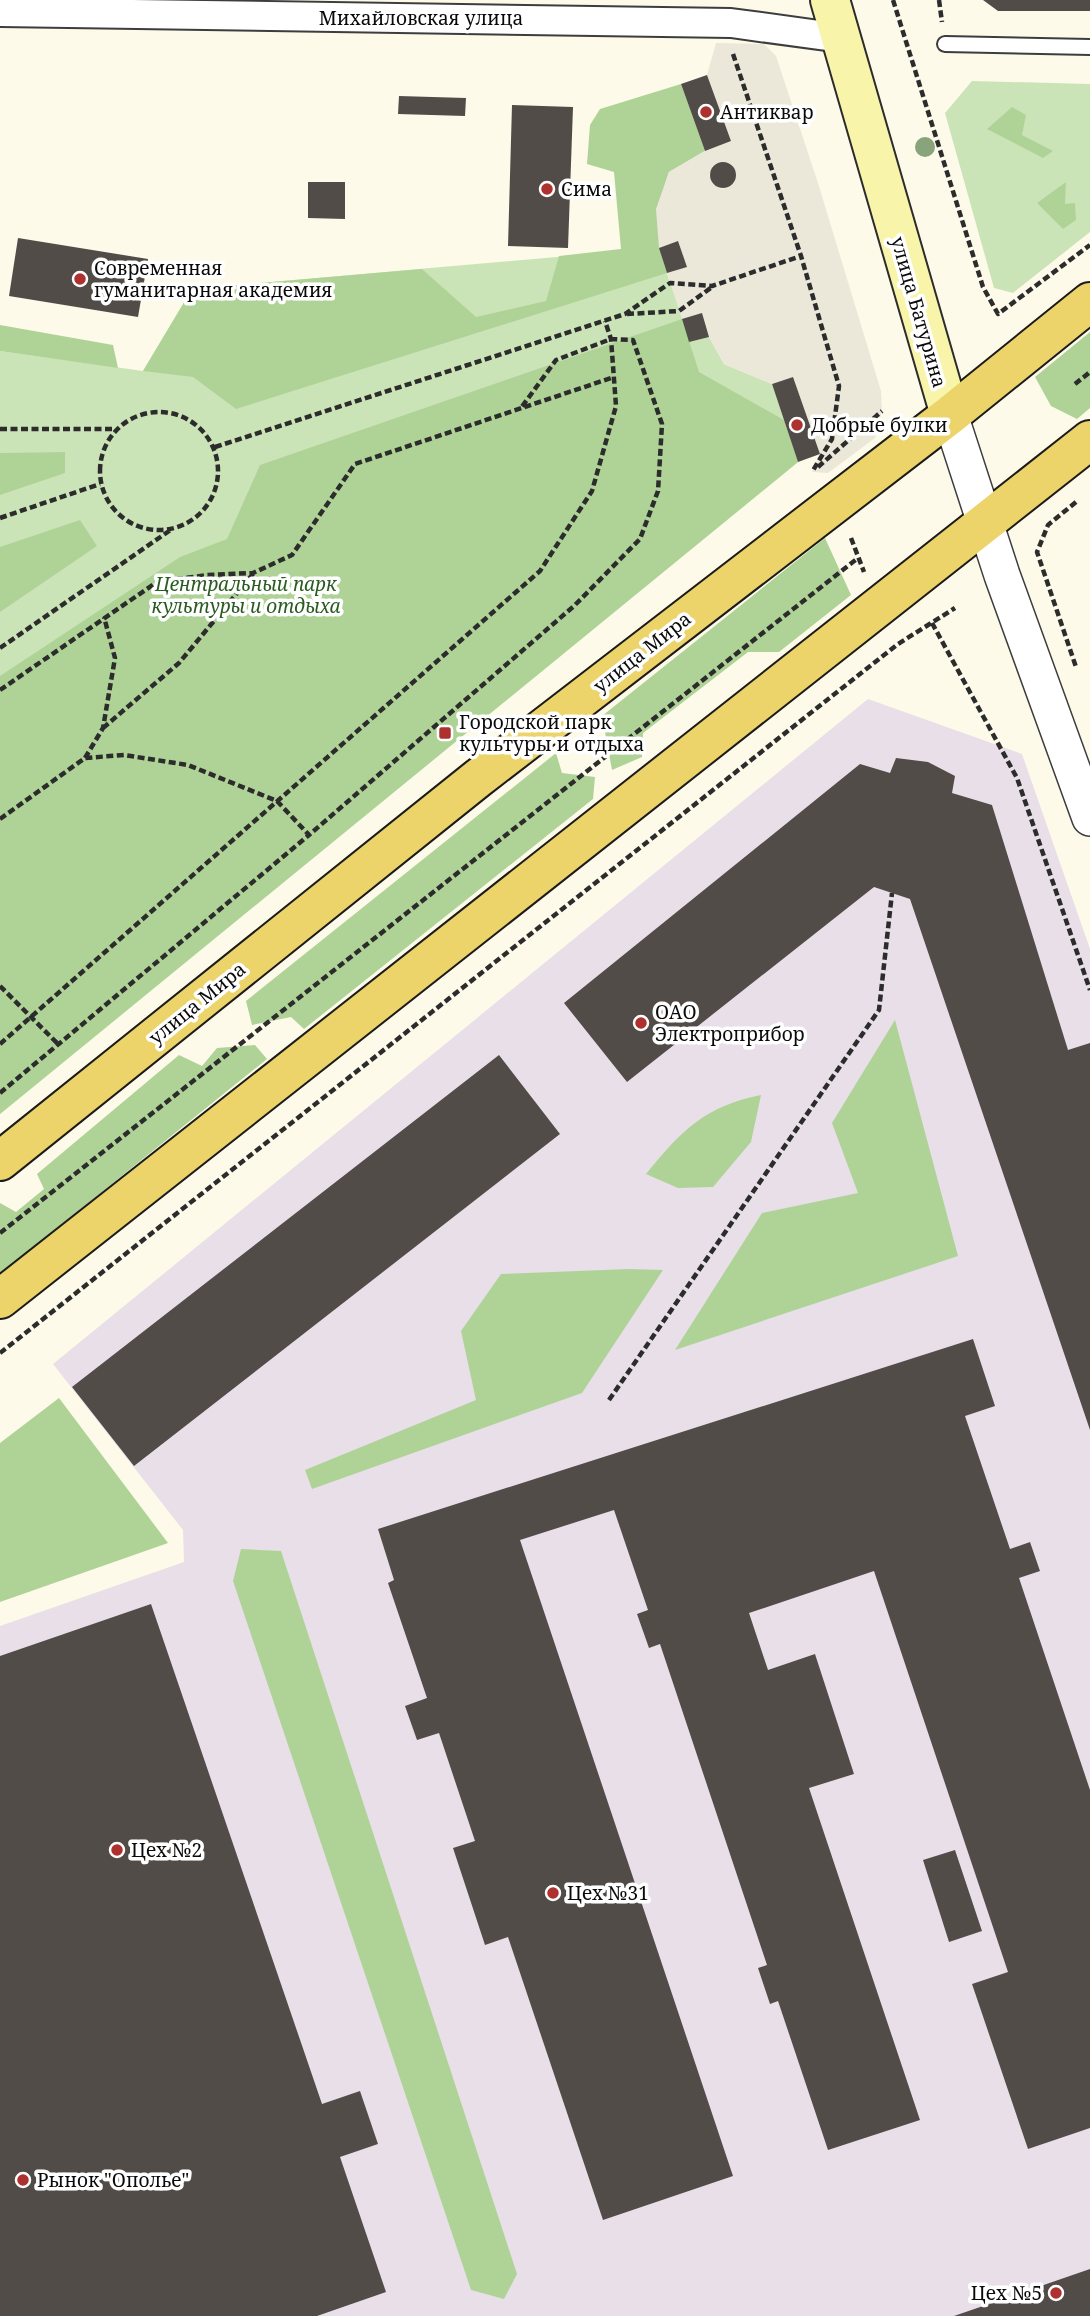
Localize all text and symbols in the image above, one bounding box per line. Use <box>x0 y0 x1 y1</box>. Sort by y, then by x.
street label: Михайловская улица <box>319 5 523 31</box>
place label: Антиквар <box>720 99 814 125</box>
marker: Антиквар <box>698 104 714 120</box>
place label: Сима <box>561 176 612 202</box>
marker: Сима <box>539 181 555 197</box>
street label: улица Батурина <box>885 234 953 390</box>
place label: Современная гуманитарная академия <box>94 255 333 303</box>
marker: Современная гуманитарная академия <box>72 271 88 287</box>
place label: Добрые булки <box>811 412 948 438</box>
marker: Добрые булки <box>789 417 805 433</box>
park label: Центральный парк культуры и отдыха <box>151 571 341 619</box>
street label: улица Мира <box>588 606 696 698</box>
place label: Городской парк культуры и отдыха <box>459 709 644 757</box>
marker: Городской парк культуры и отдыха <box>437 725 453 741</box>
street label: улица Мира <box>143 956 251 1050</box>
place label: ОАО Электроприбор <box>655 999 805 1047</box>
marker: ОАО Электроприбор <box>633 1015 649 1031</box>
place label: Цех №2 <box>131 1837 202 1863</box>
marker: Цех №2 <box>109 1842 125 1858</box>
place label: Цех №31 <box>567 1880 649 1906</box>
marker: Цех №31 <box>545 1885 561 1901</box>
place label: Рынок "Ополье" <box>37 2167 189 2193</box>
marker: Рынок "Ополье" <box>15 2172 31 2188</box>
place label: Цех №5 <box>971 2280 1042 2306</box>
marker: Цех №5 <box>1048 2285 1064 2301</box>

